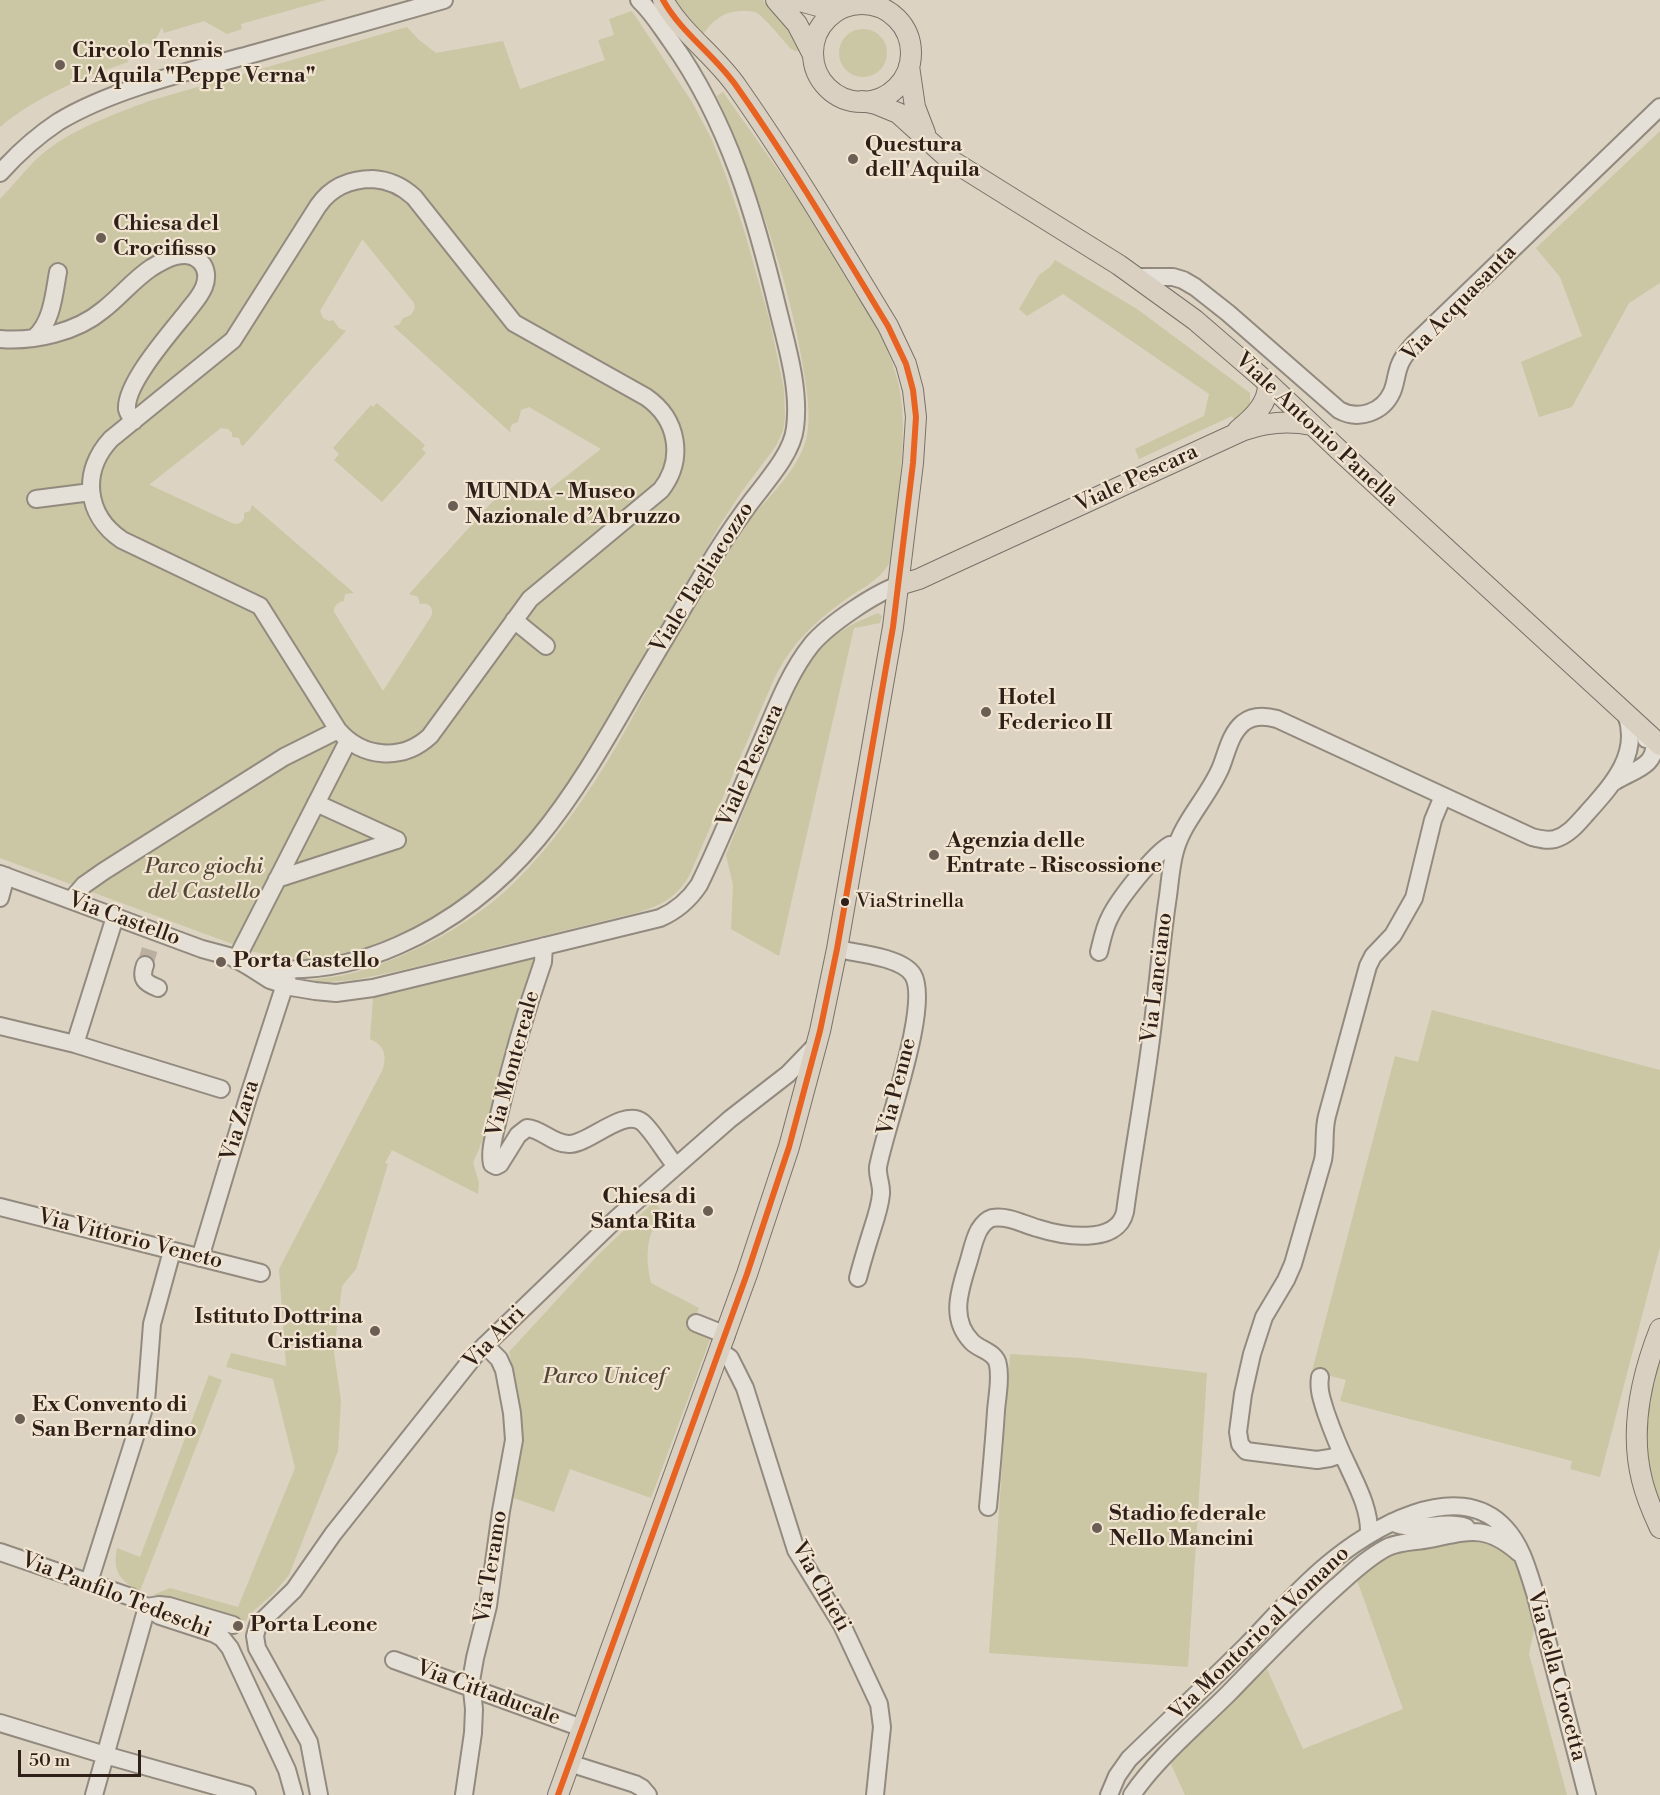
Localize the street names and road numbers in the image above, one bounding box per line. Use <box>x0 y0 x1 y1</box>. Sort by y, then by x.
street label: Via Acquasanta <box>1397 240 1523 368</box>
street label: Viale Antonio Panella <box>1229 347 1403 513</box>
street label: Viale Pescara <box>1072 439 1202 519</box>
street label: Viale Tagliacozzo <box>646 497 760 659</box>
street label: Viale Pescara <box>712 700 790 832</box>
street label: Via Castello <box>64 887 184 953</box>
street label: Via Lanciano <box>1137 911 1179 1045</box>
street label: Via Montereale <box>482 988 546 1140</box>
street label: Via Penne <box>873 1036 923 1138</box>
street label: Via Zara <box>216 1077 266 1165</box>
street label: Via Vittorio Veneto <box>35 1204 225 1276</box>
street label: Via Atri <box>459 1301 531 1375</box>
street label: Via Teramo <box>470 1509 514 1625</box>
street label: Via Chieti <box>784 1537 856 1637</box>
street label: Via Montorio al Vomano <box>1164 1541 1356 1727</box>
street label: Via Panfilo Tedeschi <box>17 1548 215 1644</box>
street label: Via della Crocetta <box>1521 1588 1591 1764</box>
street label: Via Cittaducale <box>412 1656 564 1732</box>

